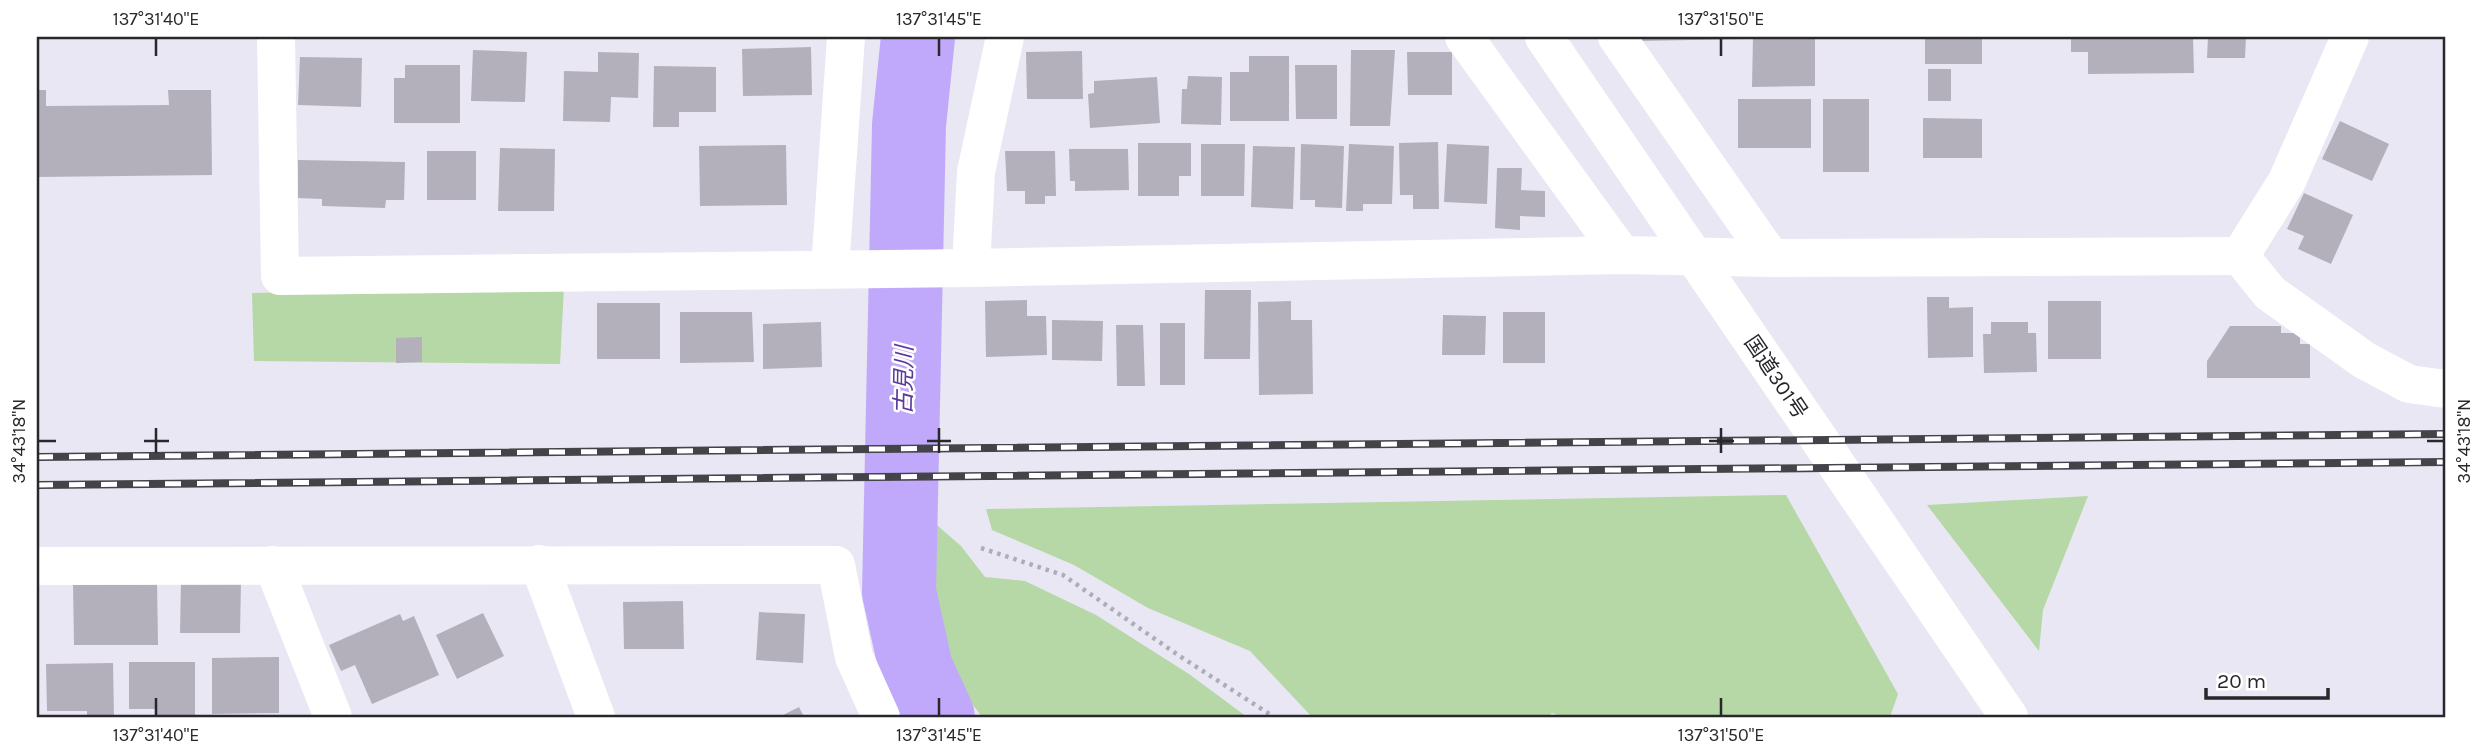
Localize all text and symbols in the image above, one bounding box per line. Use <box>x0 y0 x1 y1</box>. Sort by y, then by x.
text: 137°31'40"E <box>113 8 199 30</box>
text: 137°31'45"E <box>896 8 982 30</box>
text: 137°31'50"E <box>1678 8 1764 30</box>
street label: 国道301号 <box>1740 331 1812 423</box>
water label: 古見川 <box>890 342 918 415</box>
text: 34°43'18"N <box>8 399 30 483</box>
text: 34°43'18"N <box>2453 399 2475 483</box>
scale bar <box>2206 656 2329 700</box>
text: 20 m <box>2217 669 2266 693</box>
text: 137°31'40"E <box>113 724 199 746</box>
text: 137°31'45"E <box>896 724 982 746</box>
text: 137°31'50"E <box>1678 724 1764 746</box>

